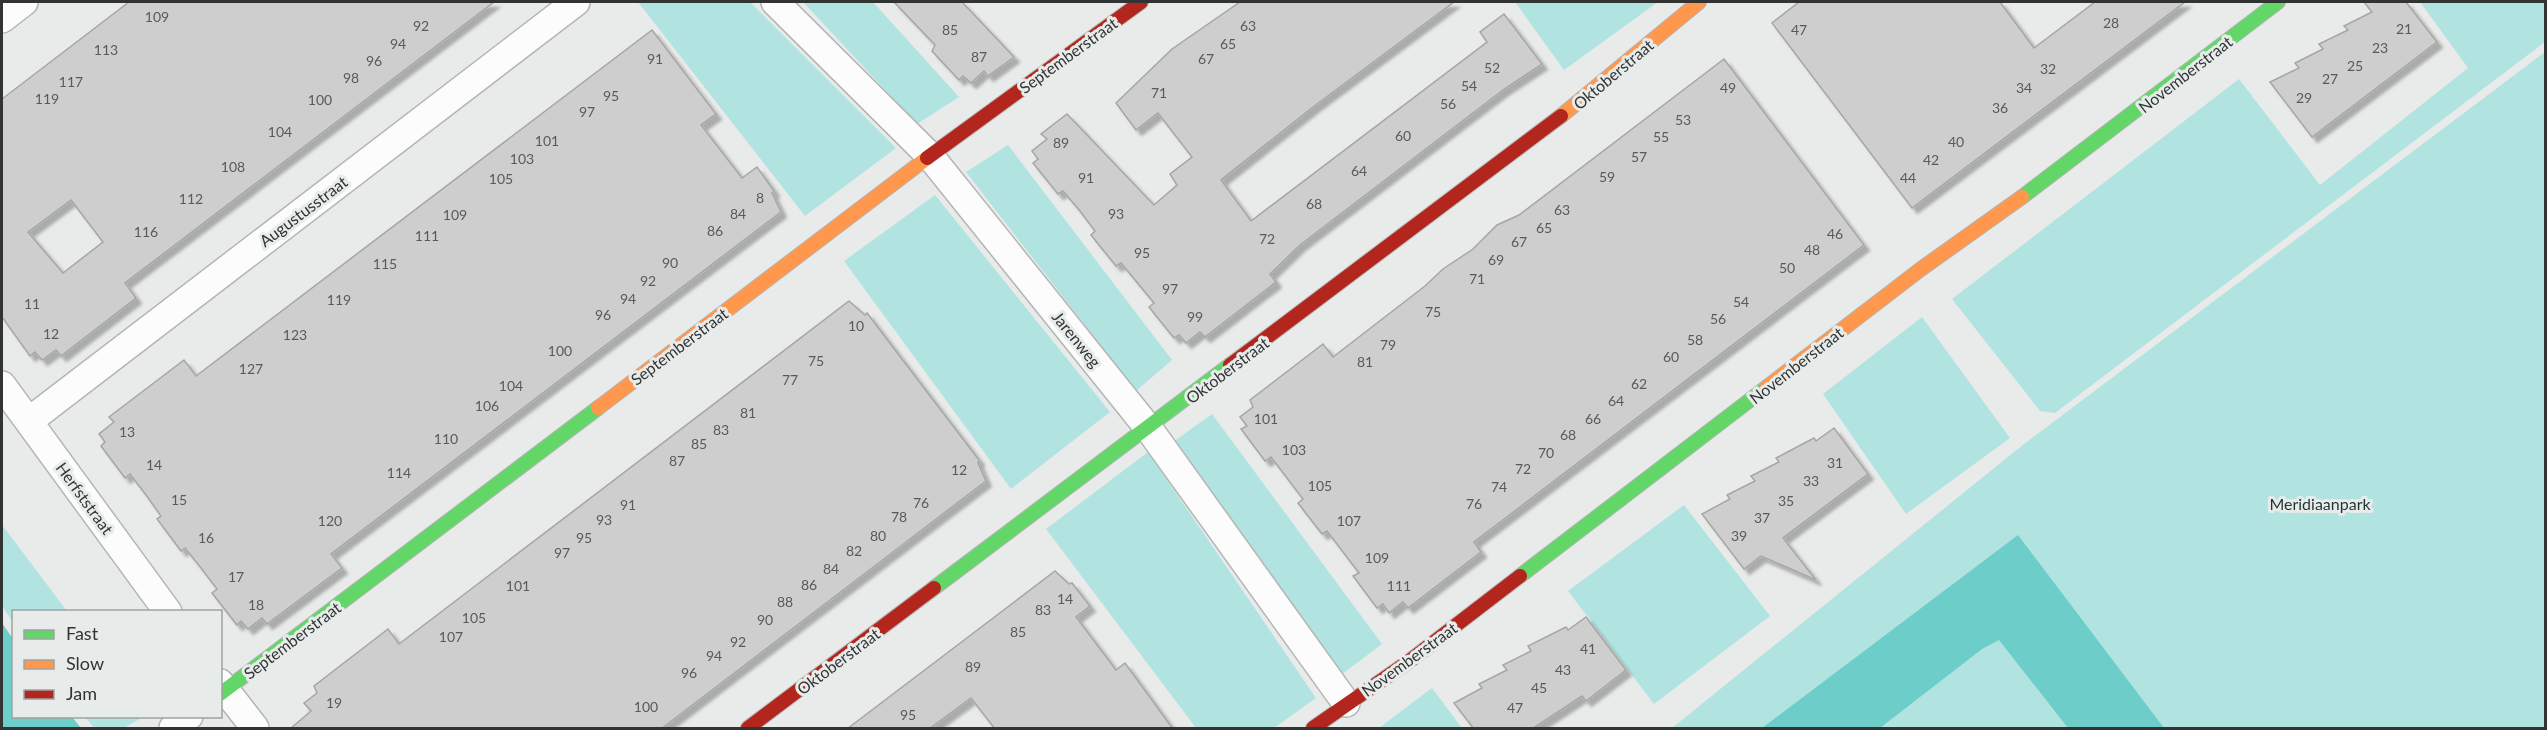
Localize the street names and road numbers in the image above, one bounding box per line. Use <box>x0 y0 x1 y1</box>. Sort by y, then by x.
street label: Septemberstraat <box>1015 13 1121 97</box>
street label: Novemberstraat <box>2134 31 2236 116</box>
street label: Oktoberstraat <box>1569 35 1657 113</box>
street label: Augustusstraat <box>255 172 351 250</box>
street label: Septemberstraat <box>627 303 731 389</box>
street label: Jarenweg <box>1049 307 1105 371</box>
street label: Novemberstraat <box>1745 322 1847 407</box>
street label: Oktoberstraat <box>1182 333 1272 407</box>
street label: Herfststraat <box>53 458 118 538</box>
street label: Septemberstraat <box>240 597 344 683</box>
street label: Novemberstraat <box>1357 618 1461 700</box>
street label: Oktoberstraat <box>793 624 883 698</box>

